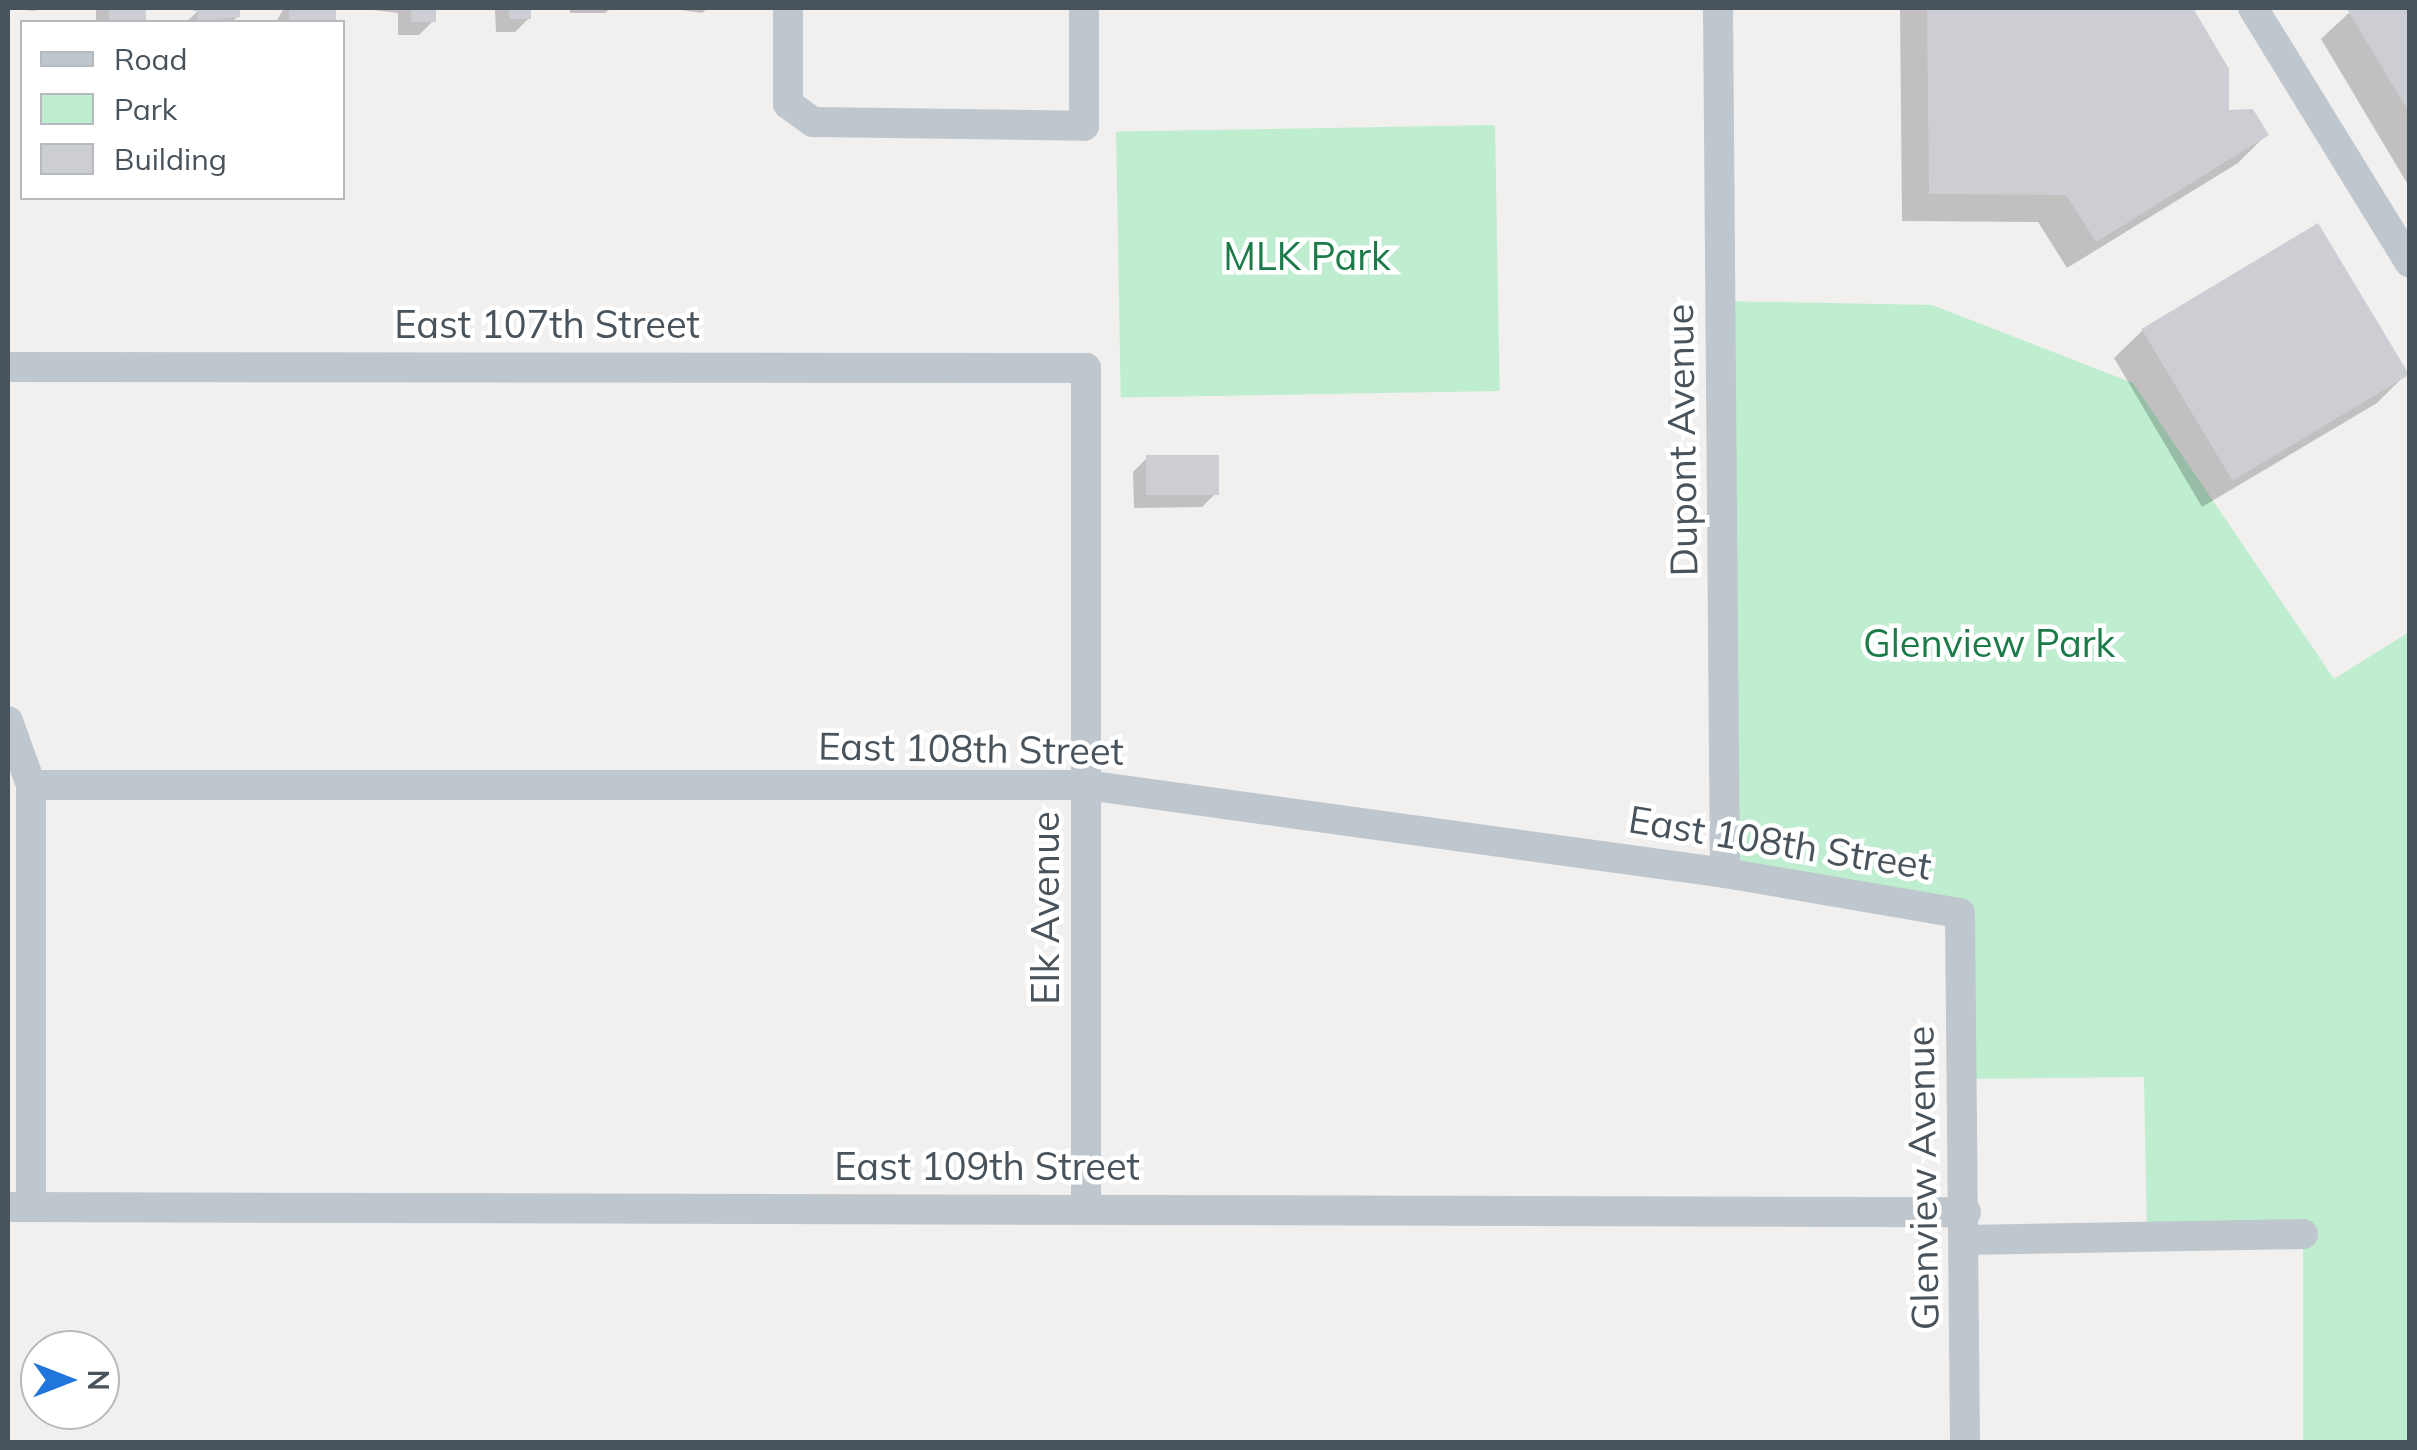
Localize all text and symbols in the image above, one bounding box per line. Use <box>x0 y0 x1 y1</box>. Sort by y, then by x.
legend <box>20 20 345 200</box>
text: Road <box>114 40 188 78</box>
text: Park <box>114 90 177 128</box>
text: Building <box>114 140 227 178</box>
park label: MLK Park <box>1223 234 1391 280</box>
street label: East 107th Street <box>394 302 700 348</box>
street label: Dupont Avenue <box>1657 303 1707 577</box>
park label: Glenview Park <box>1863 621 2115 667</box>
street label: East 108th Street <box>818 724 1124 774</box>
street label: East 108th Street <box>1625 797 1935 889</box>
street label: Elk Avenue <box>1023 811 1069 1005</box>
street label: Glenview Avenue <box>1898 1025 1948 1331</box>
street label: East 109th Street <box>834 1144 1140 1190</box>
north arrow <box>20 1330 120 1430</box>
text: N <box>81 1369 116 1391</box>

